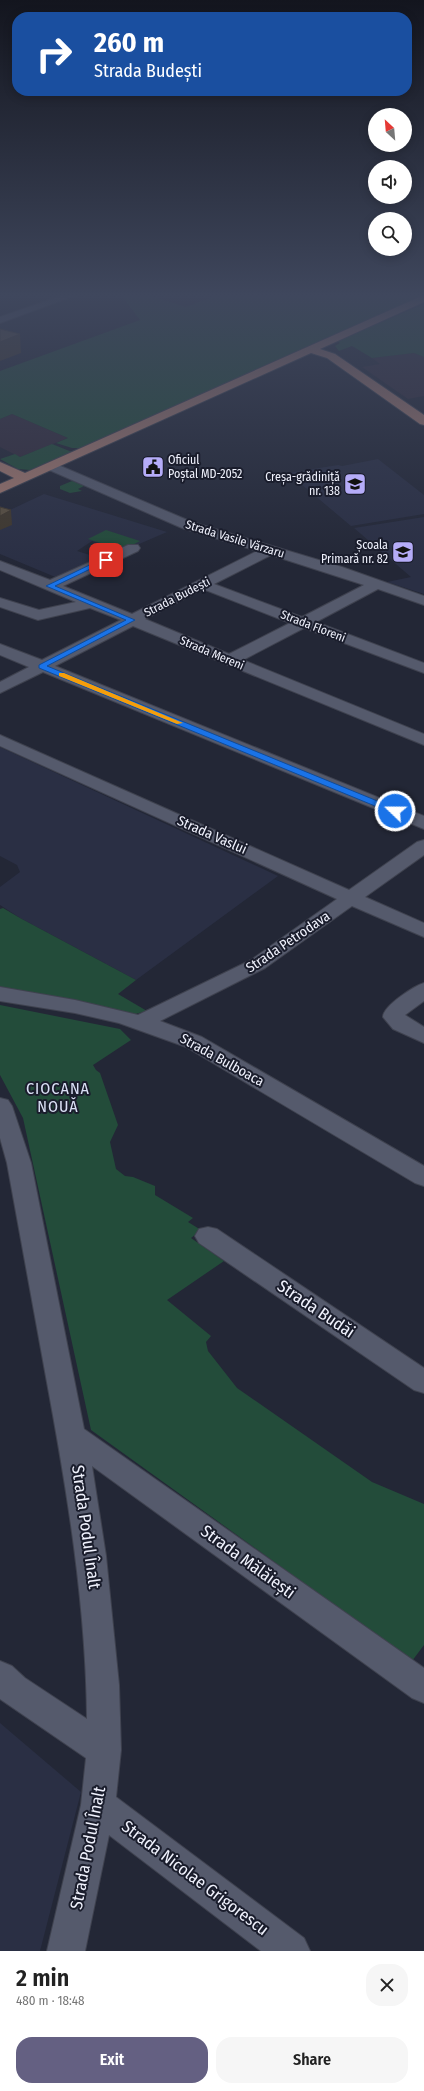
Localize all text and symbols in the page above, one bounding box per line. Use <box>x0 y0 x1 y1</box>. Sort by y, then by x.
text: 260 m <box>94 26 164 59</box>
icon: right <box>28 28 80 80</box>
text: Strada Budești <box>94 60 202 82</box>
north arrow <box>368 108 412 152</box>
map controls <box>368 108 412 256</box>
button: sound <box>368 160 412 204</box>
button: search <box>368 212 412 256</box>
place label: Oficiul Poștal MD-2052 <box>168 453 242 482</box>
public building icon: Oficiul Poștal MD-2052 <box>140 454 166 480</box>
place label: Creșa-grădiniță nr. 138 <box>265 470 340 498</box>
school or university icon: Creșa-grădiniță nr. 138 <box>342 471 368 497</box>
street label: Strada Vasile Vărzaru <box>184 517 286 561</box>
place label: Școala Primară nr. 82 <box>321 538 388 566</box>
school or university icon: Școala Primară nr. 82 <box>390 539 416 565</box>
pin <box>89 543 123 577</box>
icon: arrive <box>95 549 117 571</box>
street label: Strada Budești <box>142 574 213 620</box>
street label: Strada Floreni <box>279 607 347 645</box>
street label: Strada Mereni <box>178 633 246 673</box>
position arrow <box>374 790 416 832</box>
street label: Strada Vaslui <box>175 812 249 858</box>
street label: Strada Petrodava <box>243 908 333 976</box>
street label: Strada Bulboaca <box>177 1030 267 1090</box>
district label: CIOCANA NOUĂ <box>26 1079 90 1116</box>
street label: Strada Budăi <box>273 1275 359 1343</box>
street label: Strada Podul Înalt <box>67 1464 105 1591</box>
street label: Strada Mălăiești <box>197 1521 299 1603</box>
street label: Strada Podul Înalt <box>66 1784 110 1911</box>
street label: Strada Nicolae Grigorescu <box>117 1816 273 1940</box>
text: 2 min <box>16 1964 69 1992</box>
button: close <box>366 1964 408 2006</box>
text: 480 m · 18:48 <box>16 1993 85 2008</box>
button: Exit <box>16 2037 208 2083</box>
button: Share <box>216 2037 408 2083</box>

